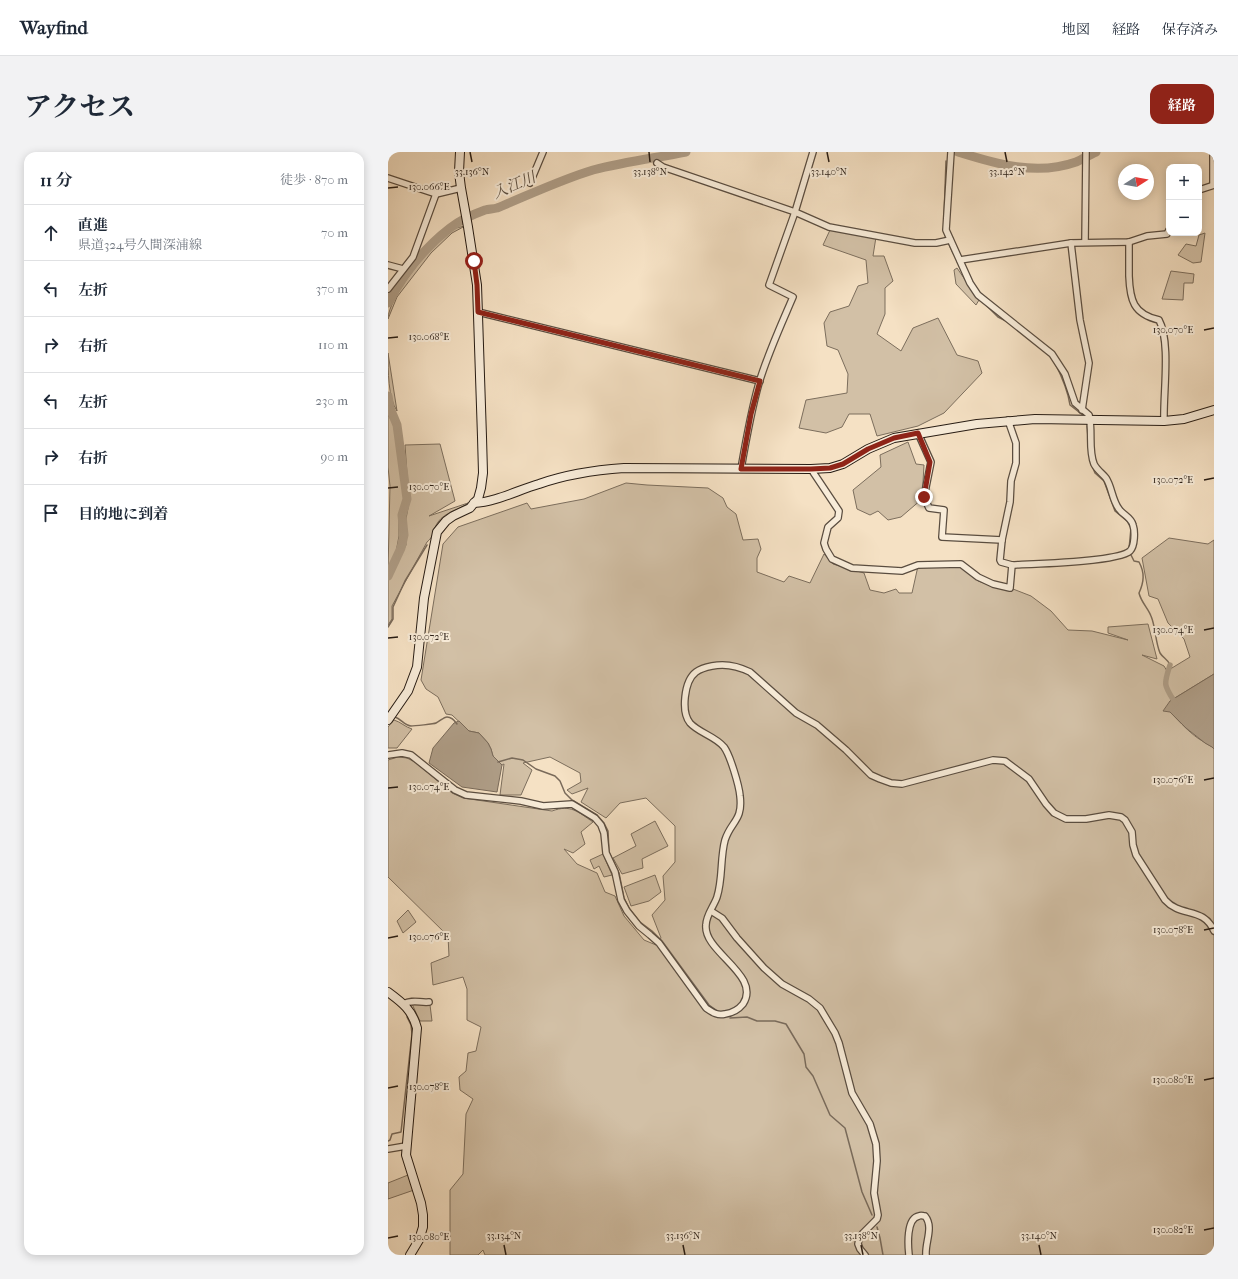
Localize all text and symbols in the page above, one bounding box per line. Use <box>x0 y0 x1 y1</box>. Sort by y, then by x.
text: Wayfind <box>20 17 88 39</box>
text: 地図 <box>1062 21 1090 38</box>
text: 経路 <box>1112 21 1140 38</box>
text: 保存済み <box>1162 21 1218 38</box>
button: 経路 <box>1150 84 1214 124</box>
text: アクセス <box>24 90 135 123</box>
north arrow <box>1118 164 1154 200</box>
map controls <box>1166 164 1202 236</box>
button: + <box>1166 164 1202 200</box>
text: 33.136°N <box>455 166 490 178</box>
text: 33.138°N <box>633 166 667 178</box>
text: 33.140°N <box>811 166 848 178</box>
text: 33.142°N <box>989 166 1025 178</box>
water label: 入江川 <box>490 167 540 202</box>
text: 11 分 <box>40 170 73 190</box>
text: 徒歩 · 870 m <box>280 172 348 187</box>
text: 130.066°E <box>408 181 450 193</box>
button: − <box>1166 200 1202 236</box>
text: 直進 <box>78 216 108 234</box>
icon: ahead <box>40 222 62 244</box>
text: 70 m <box>321 225 348 240</box>
text: 県道324号久間深浦線 <box>78 237 202 252</box>
route start <box>465 252 483 270</box>
icon: left <box>40 278 62 300</box>
text: 左折 <box>78 281 108 299</box>
text: 370 m <box>316 281 348 296</box>
text: 130.070°E <box>1153 324 1193 336</box>
text: 130.068°E <box>409 331 449 343</box>
icon: right <box>40 334 62 356</box>
text: 右折 <box>78 337 108 355</box>
text: 110 m <box>318 337 348 352</box>
icon: left <box>40 390 62 412</box>
text: 左折 <box>78 393 108 411</box>
text: 230 m <box>315 393 348 408</box>
icon: right <box>40 446 62 468</box>
text: 右折 <box>78 449 108 467</box>
text: 90 m <box>320 449 348 464</box>
text: 130.072°E <box>1153 474 1193 486</box>
text: 130.070°E <box>409 481 449 493</box>
route end <box>915 488 933 506</box>
icon: arrive <box>40 502 62 524</box>
text: 目的地に到着 <box>78 505 168 523</box>
text: 130.074°E <box>1153 624 1193 636</box>
text: 130.072°E <box>409 631 449 643</box>
text: 130.076°E <box>1153 774 1193 786</box>
text: 130.074°E <box>409 781 449 793</box>
text: 130.078°E <box>1153 924 1193 936</box>
text: 130.076°E <box>409 931 449 943</box>
text: 130.080°E <box>1153 1074 1193 1086</box>
text: 130.078°E <box>409 1081 449 1093</box>
text: 130.082°E <box>1153 1224 1193 1236</box>
text: 33.134°N <box>487 1230 522 1242</box>
text: 33.136°N <box>666 1230 701 1242</box>
text: 33.138°N <box>844 1230 878 1242</box>
text: 33.140°N <box>1021 1230 1058 1242</box>
text: 130.080°E <box>409 1231 449 1243</box>

